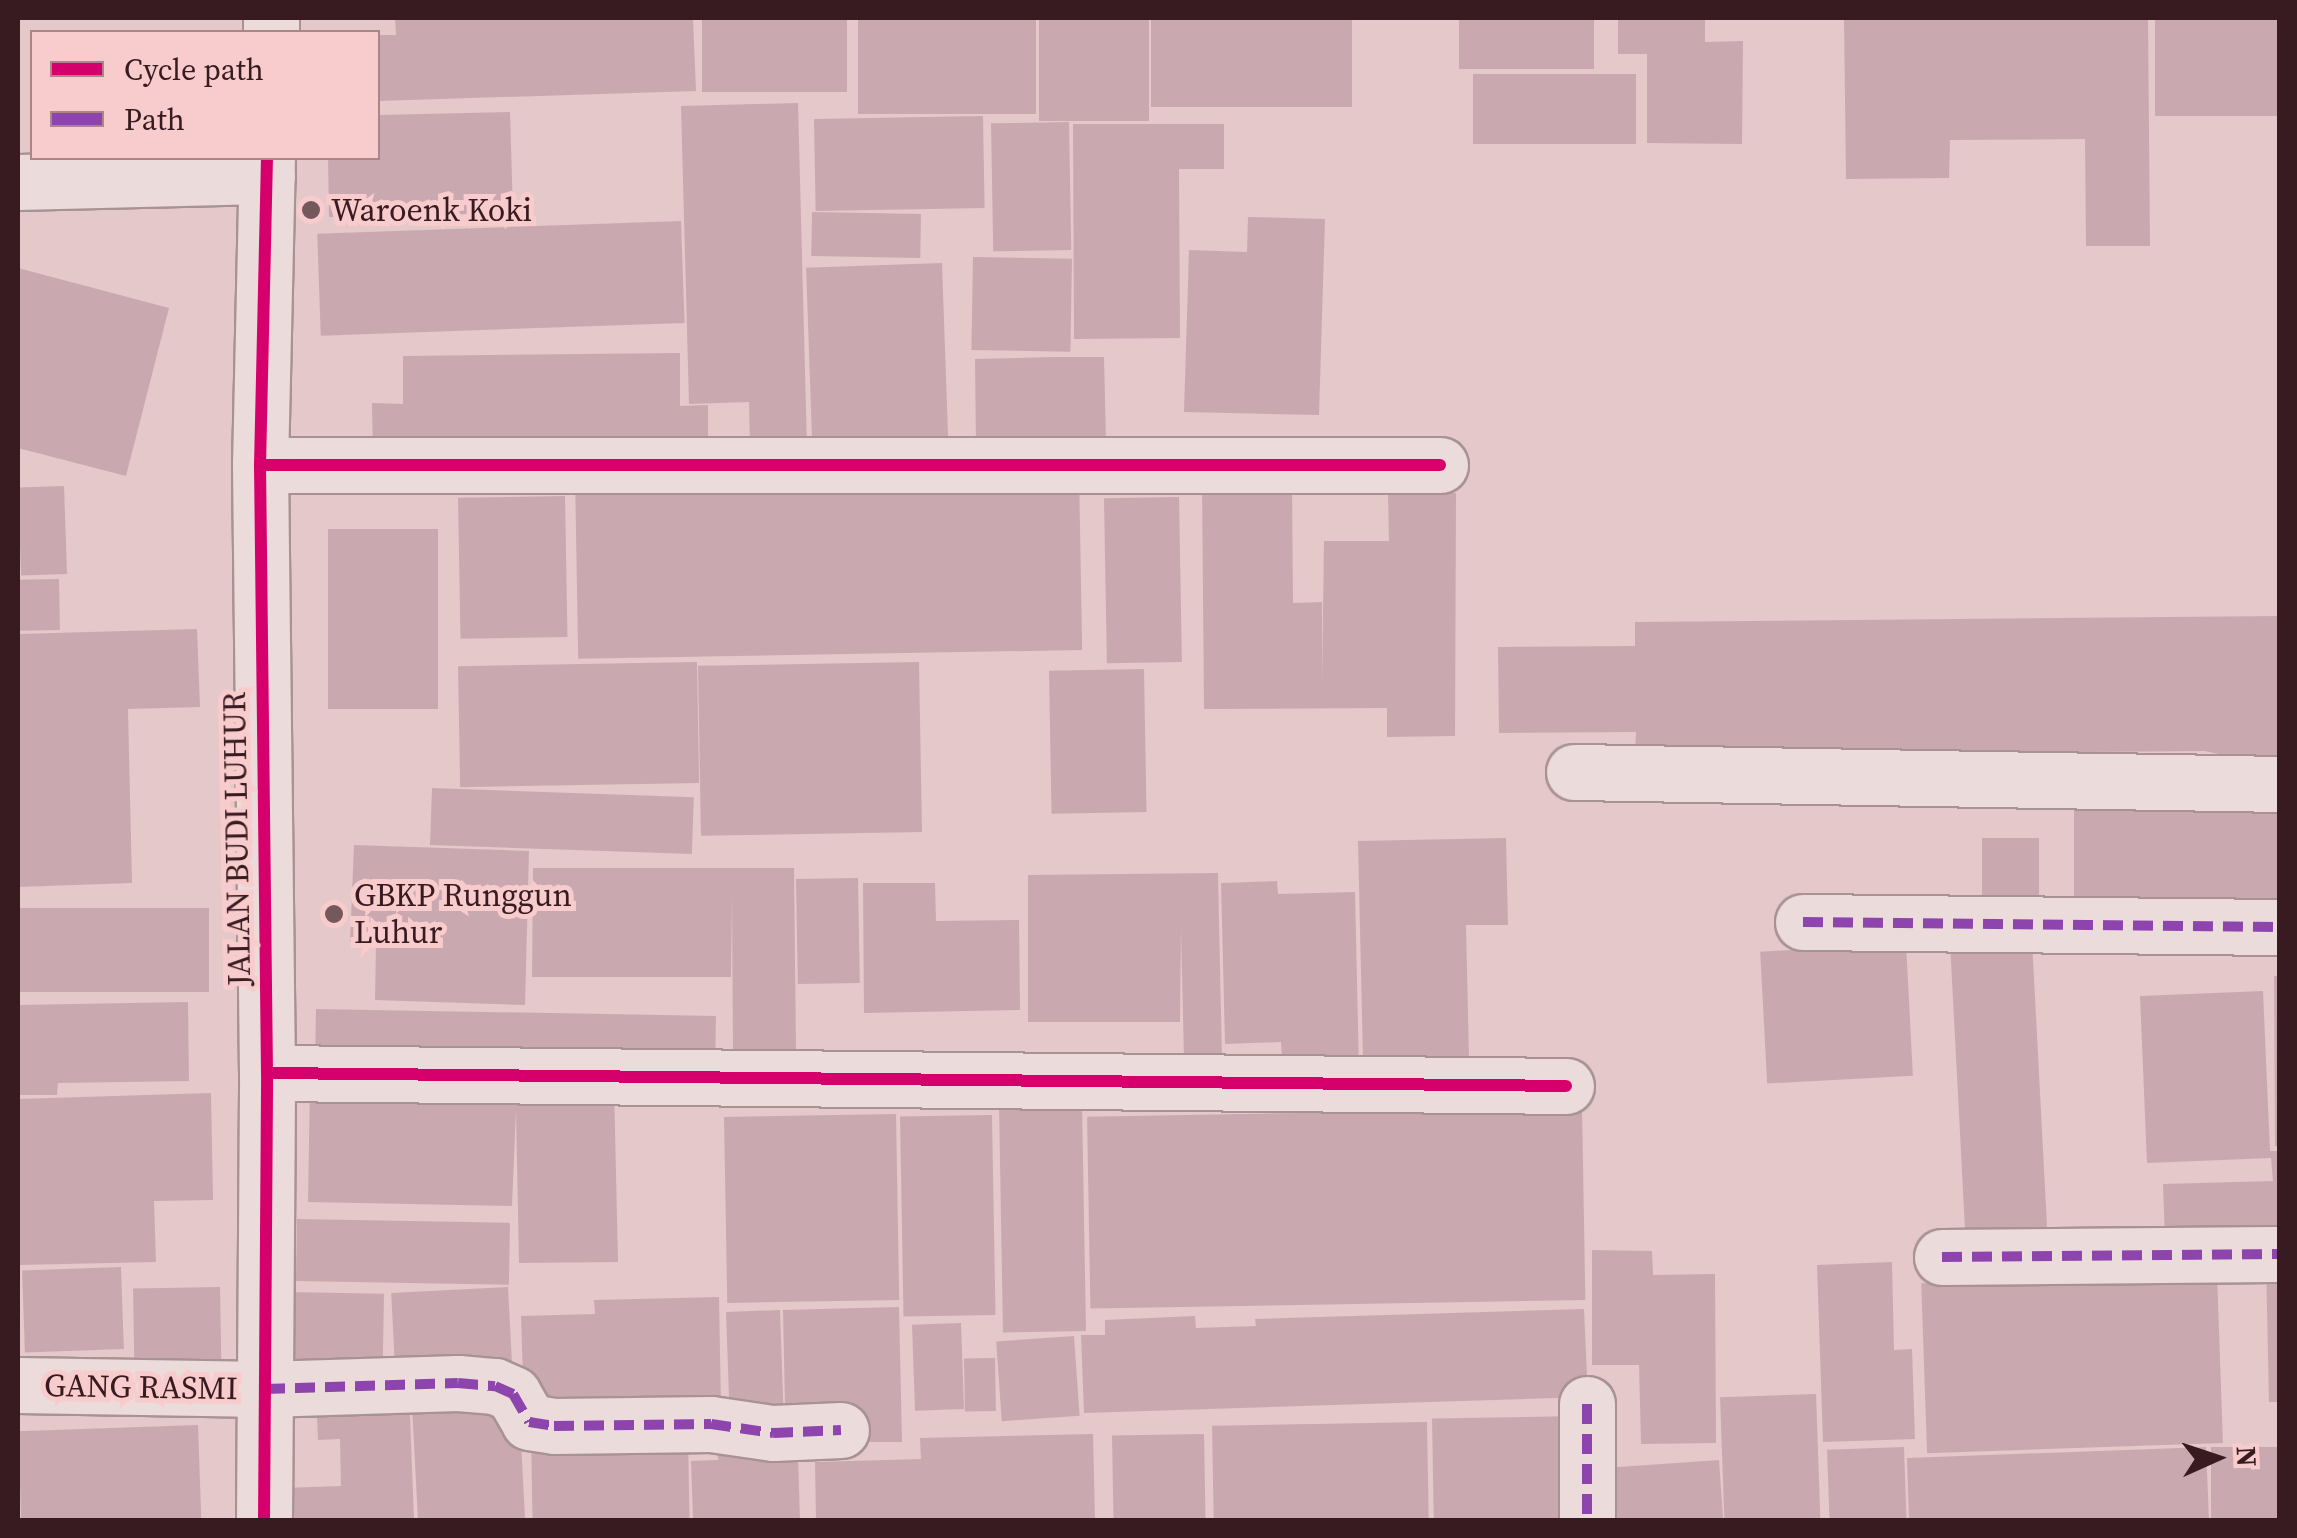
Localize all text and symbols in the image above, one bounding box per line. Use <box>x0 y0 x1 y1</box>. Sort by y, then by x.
legend <box>30 30 380 160</box>
text: Cycle path <box>124 49 264 90</box>
text: Path <box>124 99 185 140</box>
place label: Waroenk Koki <box>331 191 532 229</box>
marker: Waroenk Koki <box>300 199 322 221</box>
street label: JALAN BUDI LUHUR <box>215 692 259 986</box>
place label: GBKP Runggun Luhur <box>354 877 572 952</box>
marker: GBKP Runggun Luhur <box>323 903 345 925</box>
street label: GANG RASMI <box>44 1366 238 1408</box>
north arrow <box>2167 1408 2267 1508</box>
text: N <box>2227 1445 2266 1468</box>

